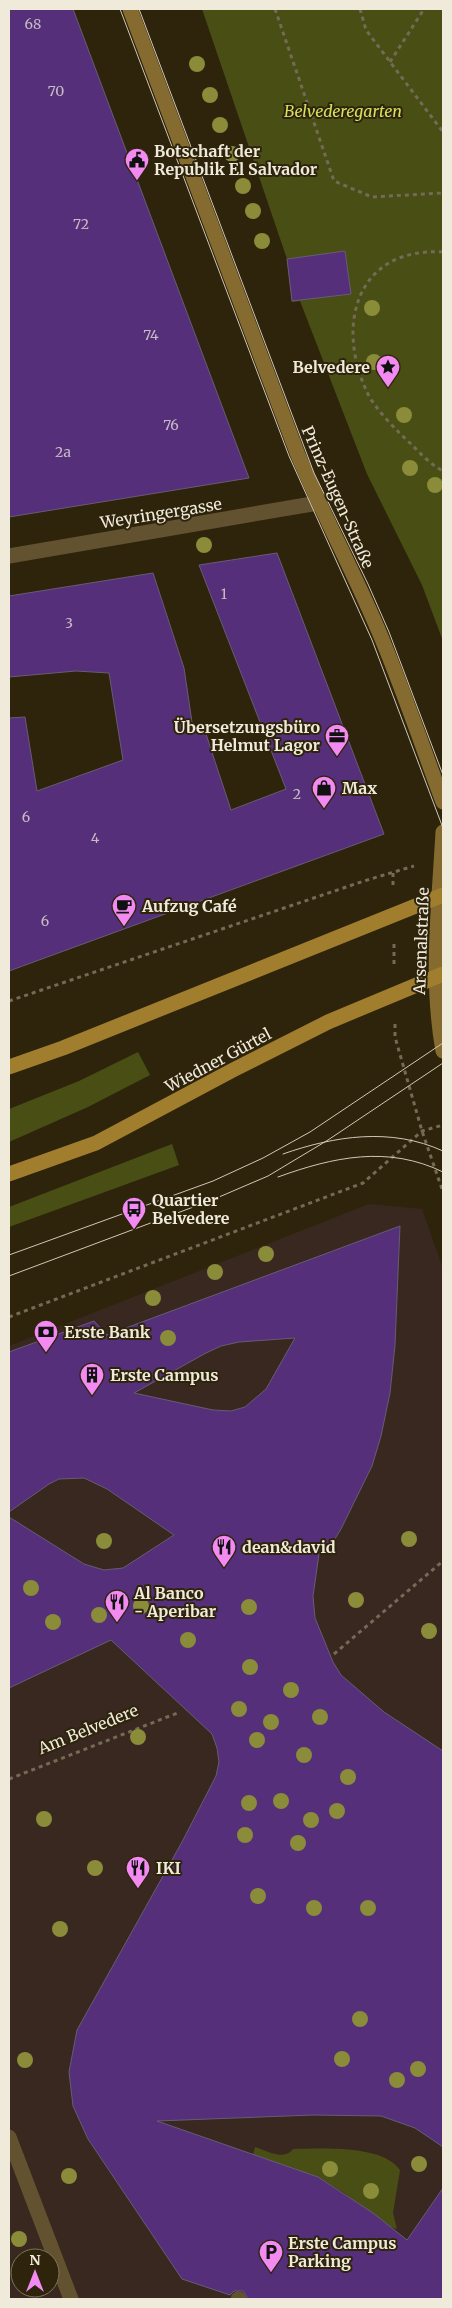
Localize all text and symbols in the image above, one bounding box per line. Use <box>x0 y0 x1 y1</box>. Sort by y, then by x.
house number: 68 <box>25 15 41 33</box>
house number: 70 <box>48 82 64 100</box>
park label: Belvederegarten <box>284 101 402 121</box>
place label: Botschaft der Republik El Salvador <box>154 141 318 179</box>
public building icon: Botschaft der Republik El Salvador <box>124 147 150 181</box>
house number: 72 <box>73 215 89 233</box>
house number: 74 <box>143 326 159 344</box>
place icon: Belvedere <box>375 354 401 388</box>
place label: Belvedere <box>293 357 370 377</box>
house number: 76 <box>163 416 179 434</box>
street label: Prinz-Eugen-Straße <box>298 423 378 571</box>
house number: 2a <box>55 443 71 461</box>
street label: Weyringergasse <box>98 494 223 533</box>
house number: 1 <box>221 585 227 603</box>
house number: 3 <box>65 614 73 632</box>
place label: Übersetzungsbüro Helmut Lagor <box>174 717 321 755</box>
office icon: Übersetzungsbüro Helmut Lagor <box>324 723 350 757</box>
shop icon: Max <box>311 775 337 809</box>
place label: Max <box>342 778 377 798</box>
house number: 2 <box>293 785 301 803</box>
house number: 6 <box>22 808 30 826</box>
house number: 4 <box>91 829 100 847</box>
street label: Arsenalstraße <box>409 887 433 996</box>
cafe icon: Aufzug Café <box>111 893 137 927</box>
place label: Aufzug Café <box>141 896 237 916</box>
house number: 6 <box>41 912 49 930</box>
street label: Wiedner Gürtel <box>161 1024 274 1097</box>
place label: Quartier Belvedere <box>152 1190 230 1228</box>
bus stop icon: Quartier Belvedere <box>121 1196 147 1230</box>
bank icon: Erste Bank <box>33 1319 59 1353</box>
place label: Erste Bank <box>64 1322 151 1342</box>
building icon: Erste Campus <box>79 1362 105 1396</box>
place label: Erste Campus <box>110 1365 218 1385</box>
restaurant icon: dean&david <box>211 1534 237 1568</box>
place label: dean&david <box>242 1537 336 1557</box>
place label: Al Banco - Aperibar <box>133 1583 217 1621</box>
restaurant icon: Al Banco - Aperibar <box>104 1589 130 1623</box>
street label: Am Belvedere <box>34 1700 141 1759</box>
restaurant icon: IKI <box>125 1855 151 1889</box>
place label: IKI <box>156 1858 181 1878</box>
place label: Erste Campus Parking <box>288 2233 396 2271</box>
parking icon: Erste Campus Parking <box>258 2239 284 2273</box>
north arrow <box>10 2248 60 2298</box>
text: N <box>29 2251 41 2269</box>

